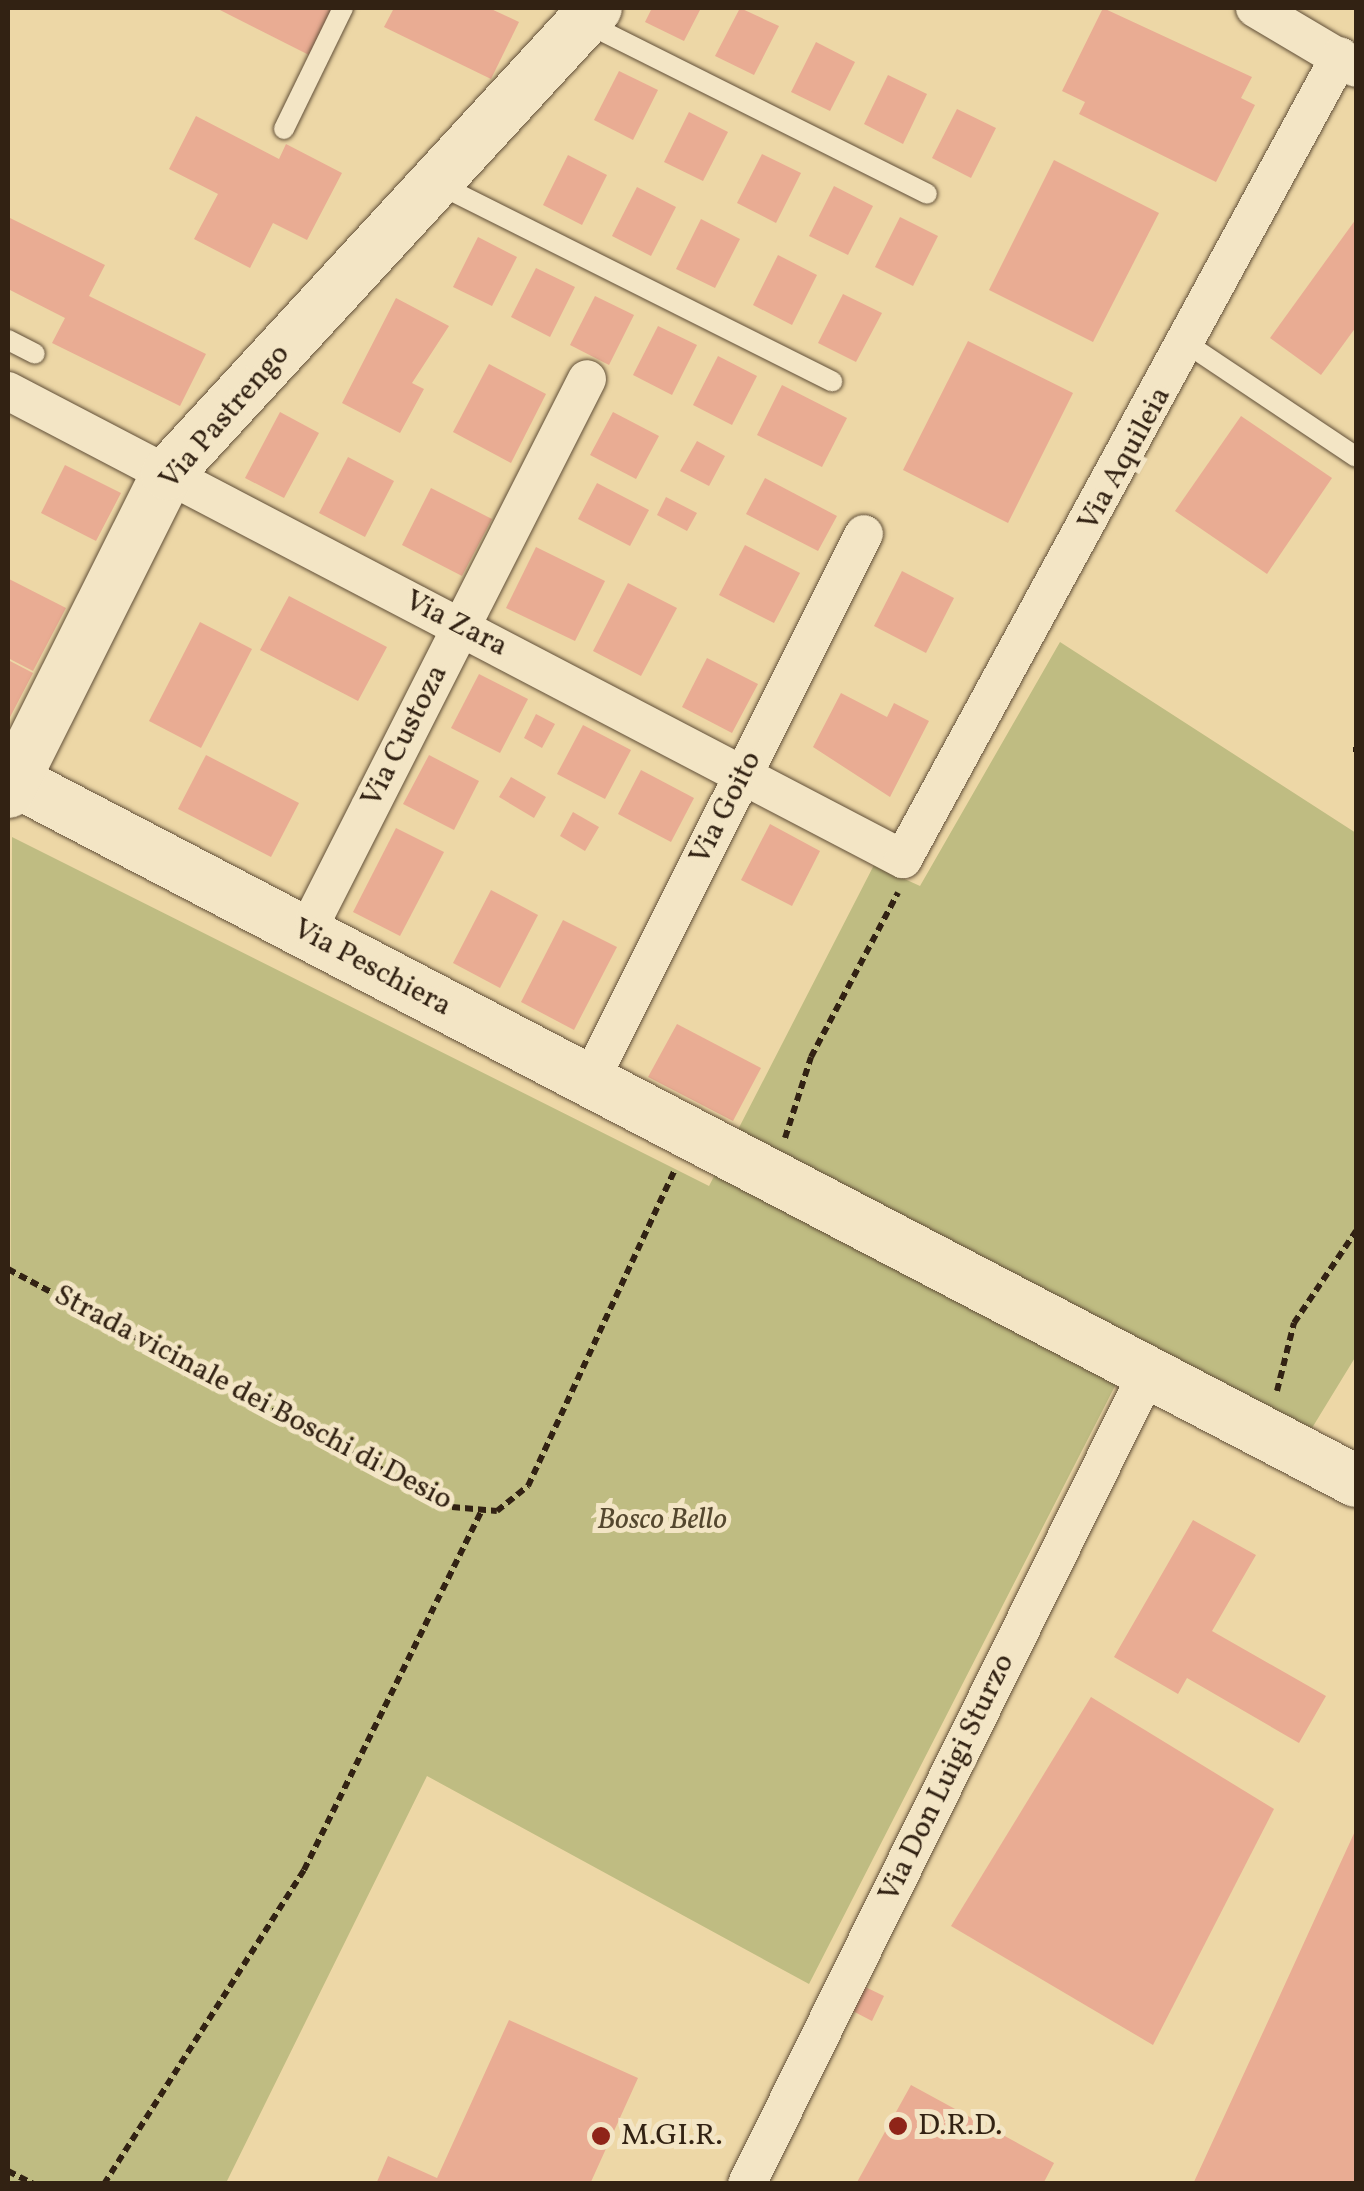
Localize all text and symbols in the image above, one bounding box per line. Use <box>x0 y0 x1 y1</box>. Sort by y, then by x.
street label: Via Pastrengo <box>152 337 298 497</box>
street label: Via Aquileia <box>1071 381 1179 537</box>
street label: Via Zara <box>399 583 513 665</box>
street label: Via Custoza <box>354 659 456 813</box>
street label: Via Goito <box>682 745 770 871</box>
street label: Via Peschiera <box>287 911 457 1025</box>
street label: Strada vicinale dei Boschi di Desio <box>47 1277 459 1519</box>
park label: Bosco Bello <box>597 1502 727 1538</box>
street label: Via Don Luigi Sturzo <box>871 1648 1023 1908</box>
place label: D.R.D. <box>918 2108 1002 2144</box>
marker: D.R.D. <box>887 2115 909 2137</box>
place label: M.GI.R. <box>621 2118 723 2154</box>
marker: M.GI.R. <box>590 2125 612 2147</box>

